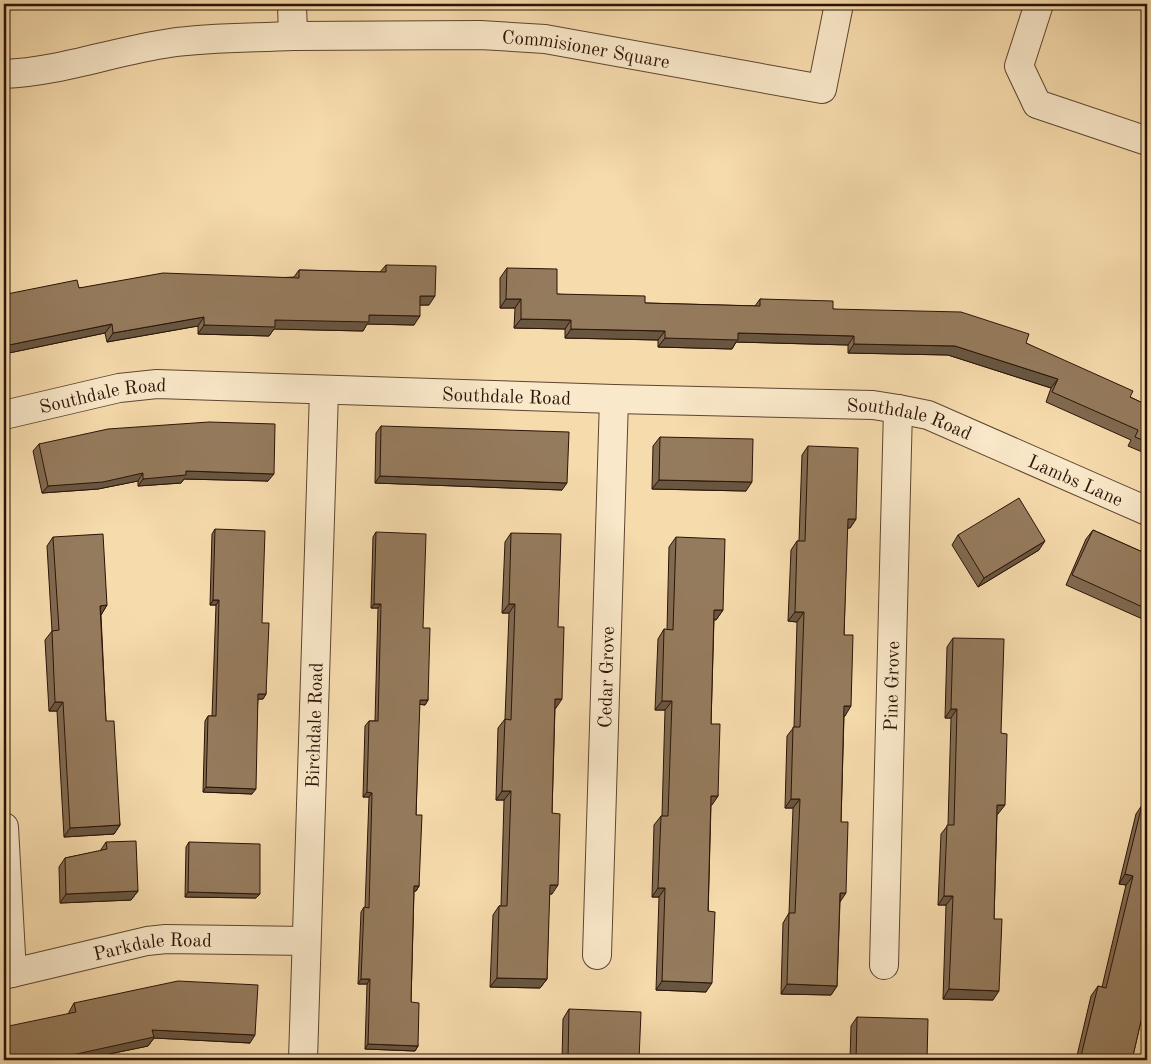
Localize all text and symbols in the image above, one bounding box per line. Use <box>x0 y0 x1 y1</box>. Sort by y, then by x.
street label: Commisioner Square <box>501 29 671 73</box>
street label: Southdale Road <box>38 377 167 418</box>
street label: Southdale Road <box>441 386 571 410</box>
street label: Southdale Road <box>846 397 974 445</box>
street label: Lambs Lane <box>1024 453 1125 511</box>
street label: Cedar Grove <box>597 626 619 728</box>
street label: Pine Grove <box>883 641 904 732</box>
street label: Birchdale Road <box>305 662 327 788</box>
street label: Parkdale Road <box>92 932 212 965</box>

